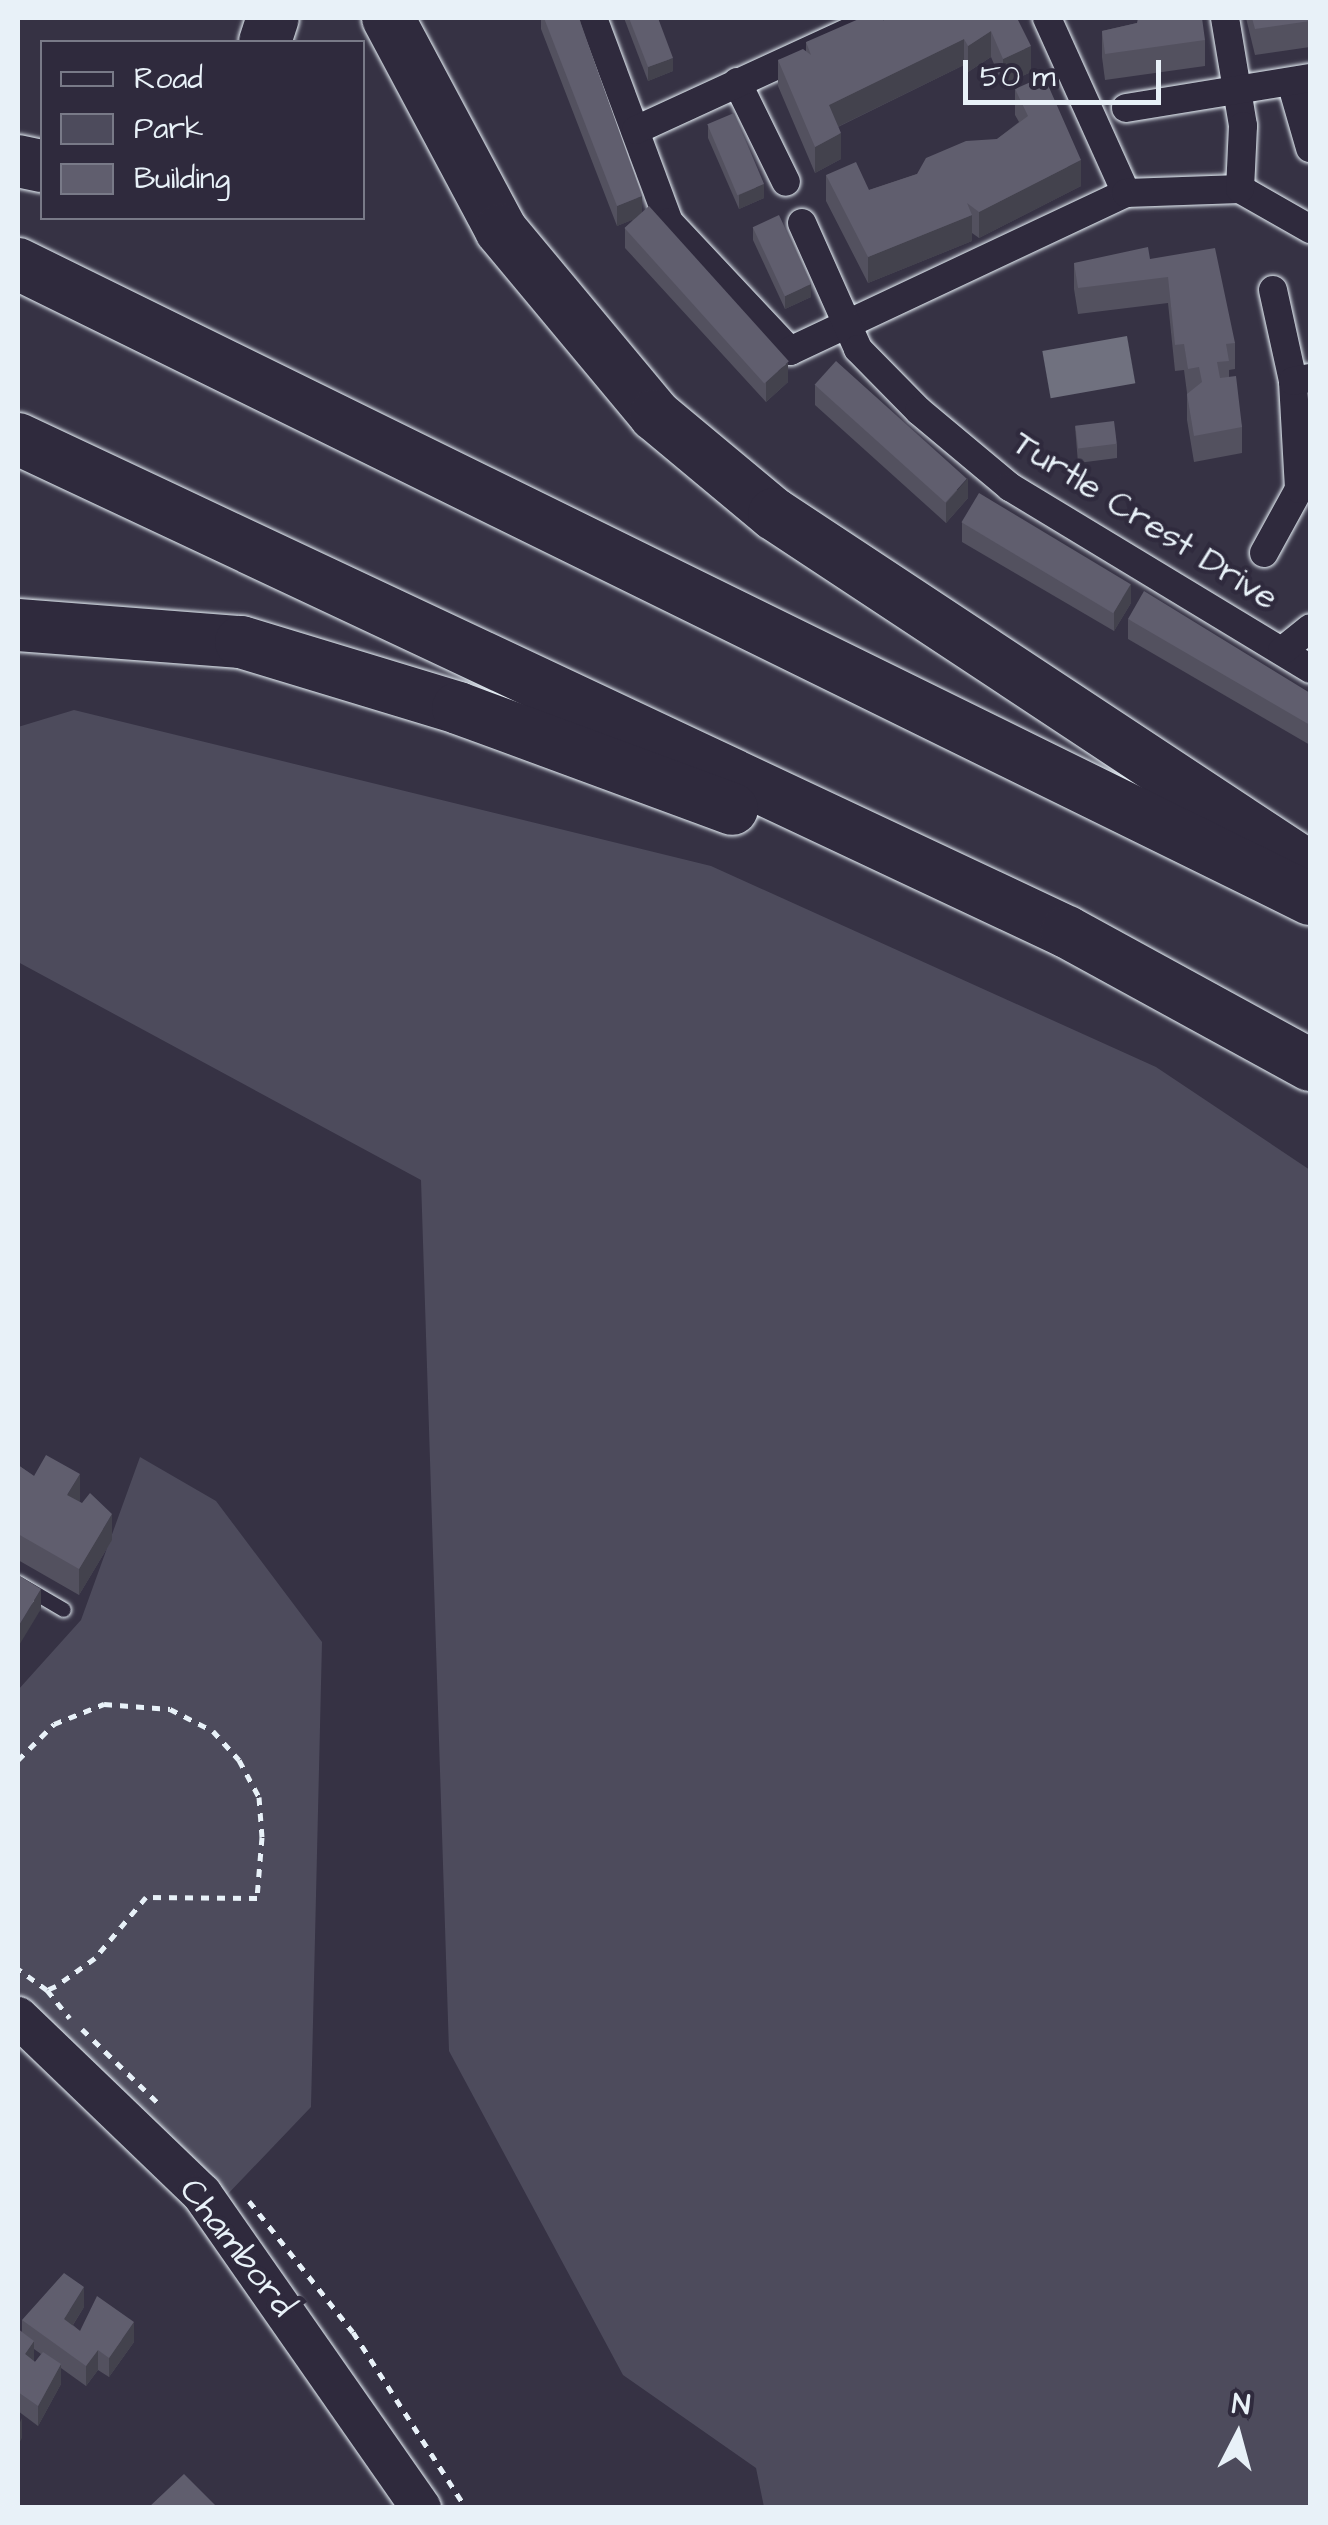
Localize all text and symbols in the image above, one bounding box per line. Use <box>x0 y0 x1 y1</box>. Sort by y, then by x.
legend <box>40 40 365 220</box>
scale bar <box>968 40 1166 102</box>
text: 50 m <box>980 56 1056 98</box>
text: Road <box>134 58 203 100</box>
text: Park <box>134 108 203 150</box>
text: Building <box>134 158 230 200</box>
street label: Turtle Crest Drive <box>1005 422 1285 620</box>
street label: Chambord <box>170 2171 304 2325</box>
text: N <box>1230 2384 1252 2425</box>
north arrow <box>1188 2385 1288 2485</box>

